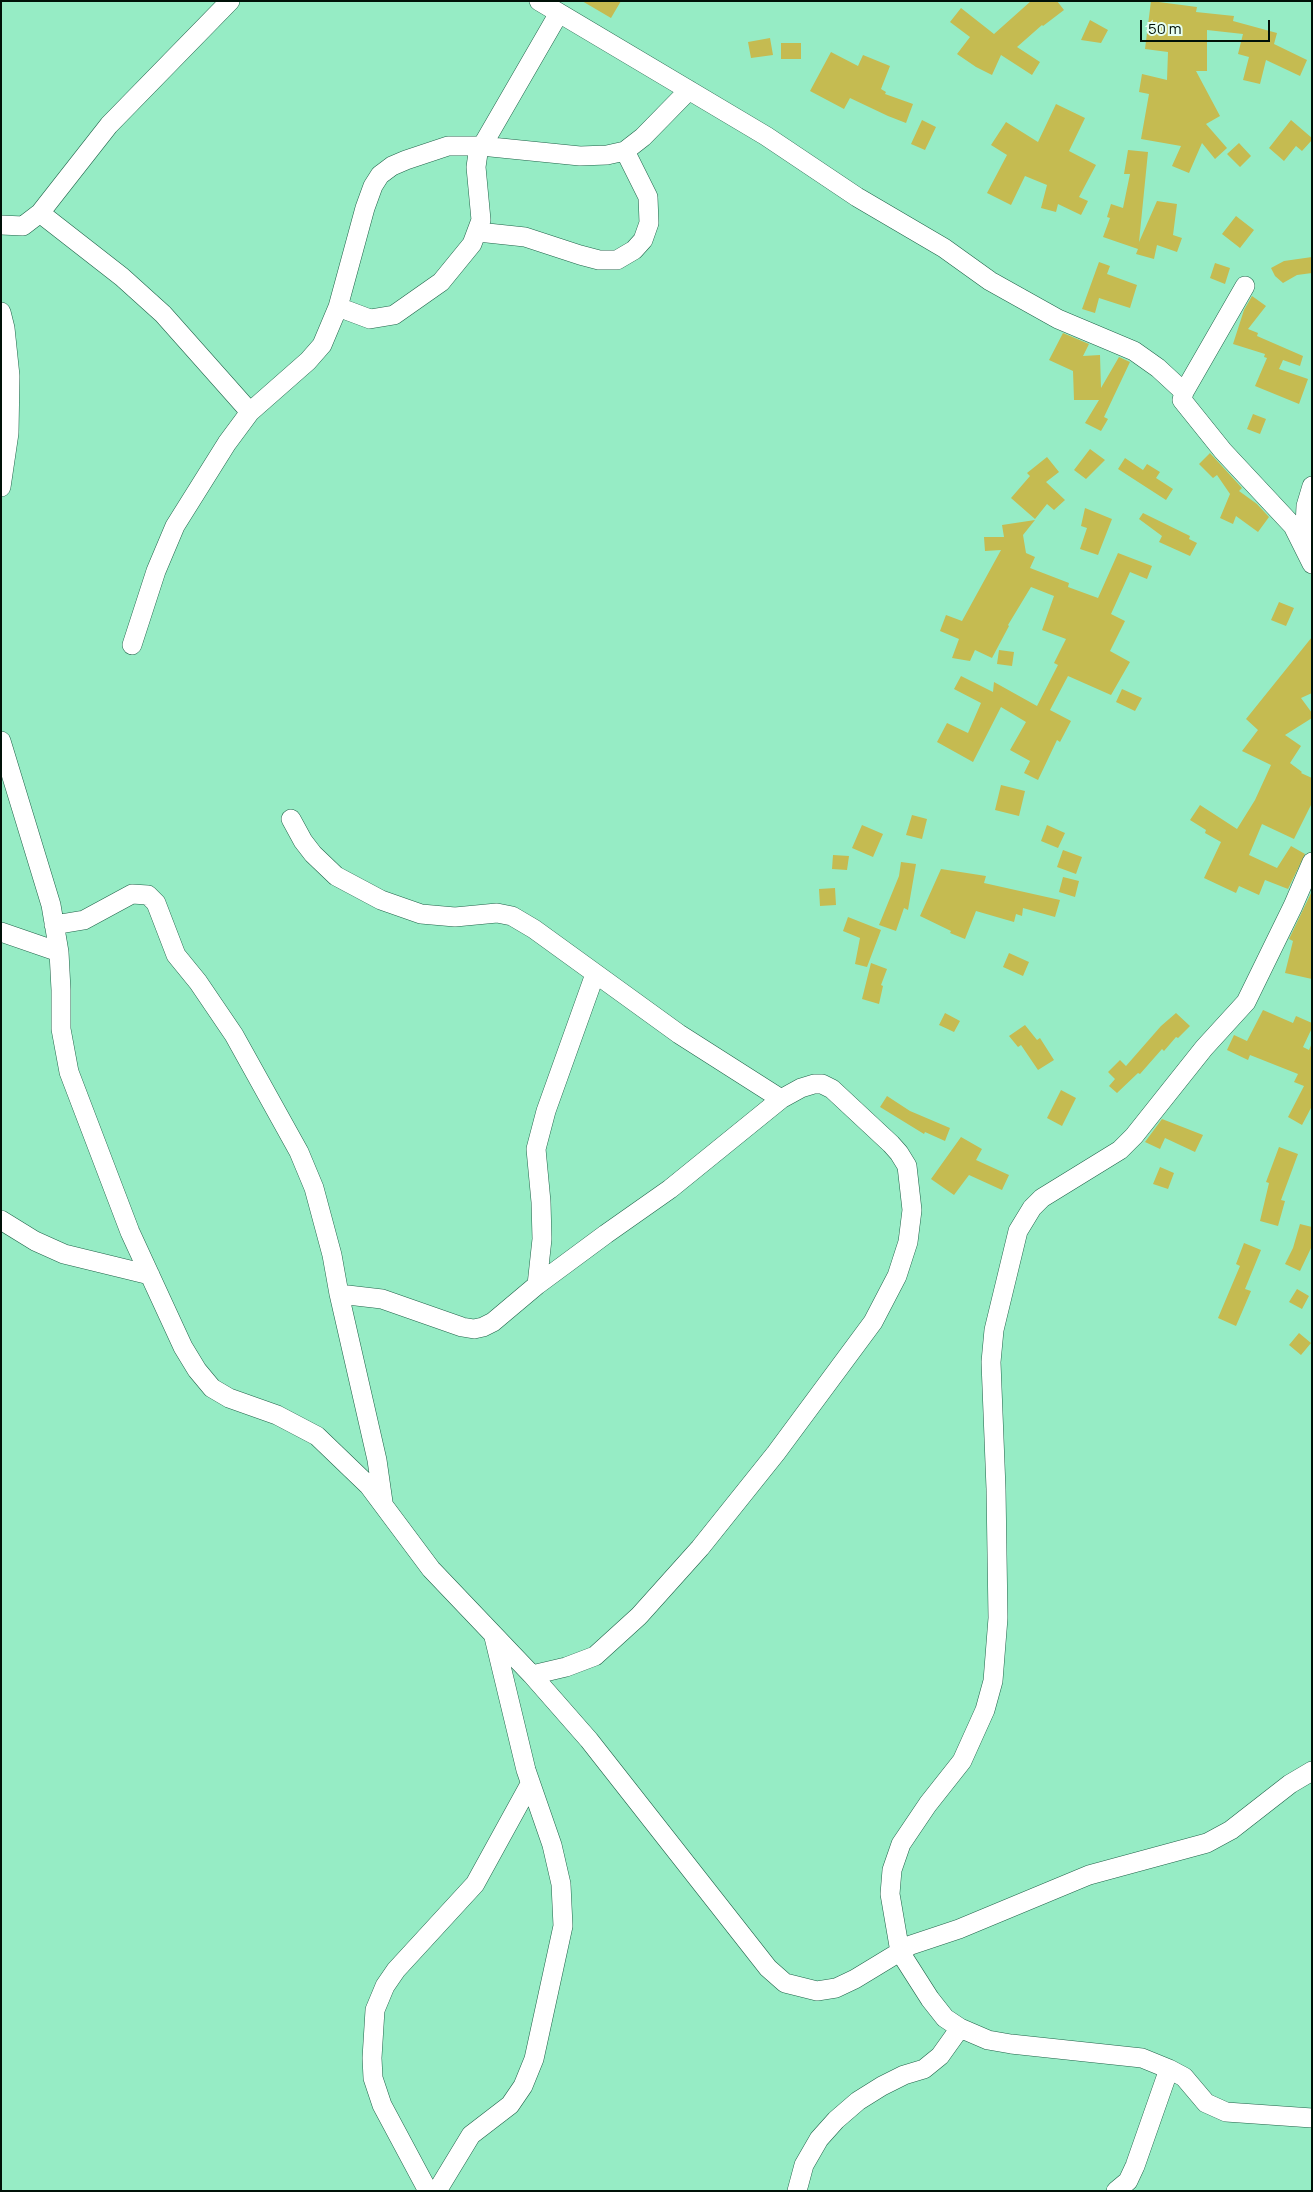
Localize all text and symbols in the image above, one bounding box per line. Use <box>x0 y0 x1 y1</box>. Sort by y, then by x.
scale bar <box>1143 10 1273 42</box>
text: 50 m <box>1148 18 1182 39</box>

